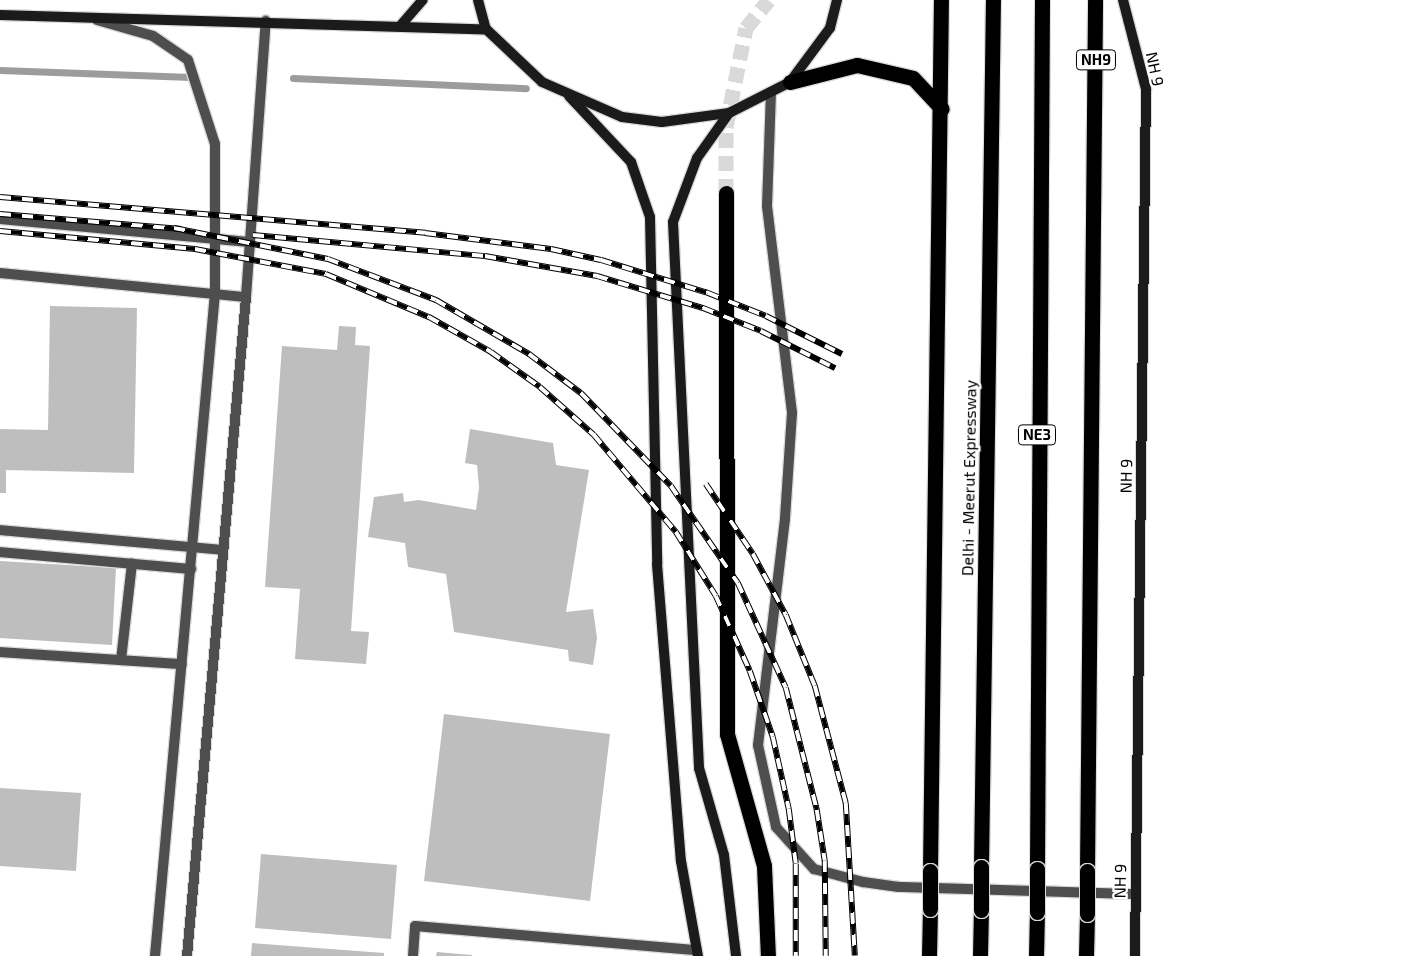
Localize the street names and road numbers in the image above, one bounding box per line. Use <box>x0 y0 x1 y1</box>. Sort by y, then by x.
road number: NH9 <box>1075 48 1117 72</box>
street label: NH 9 <box>1142 50 1168 88</box>
street label: Delhi - Meerut Expressway <box>958 380 980 576</box>
road number: NE3 <box>1017 422 1057 448</box>
street label: NH 9 <box>1116 458 1136 494</box>
street label: NH 9 <box>1110 863 1130 899</box>

